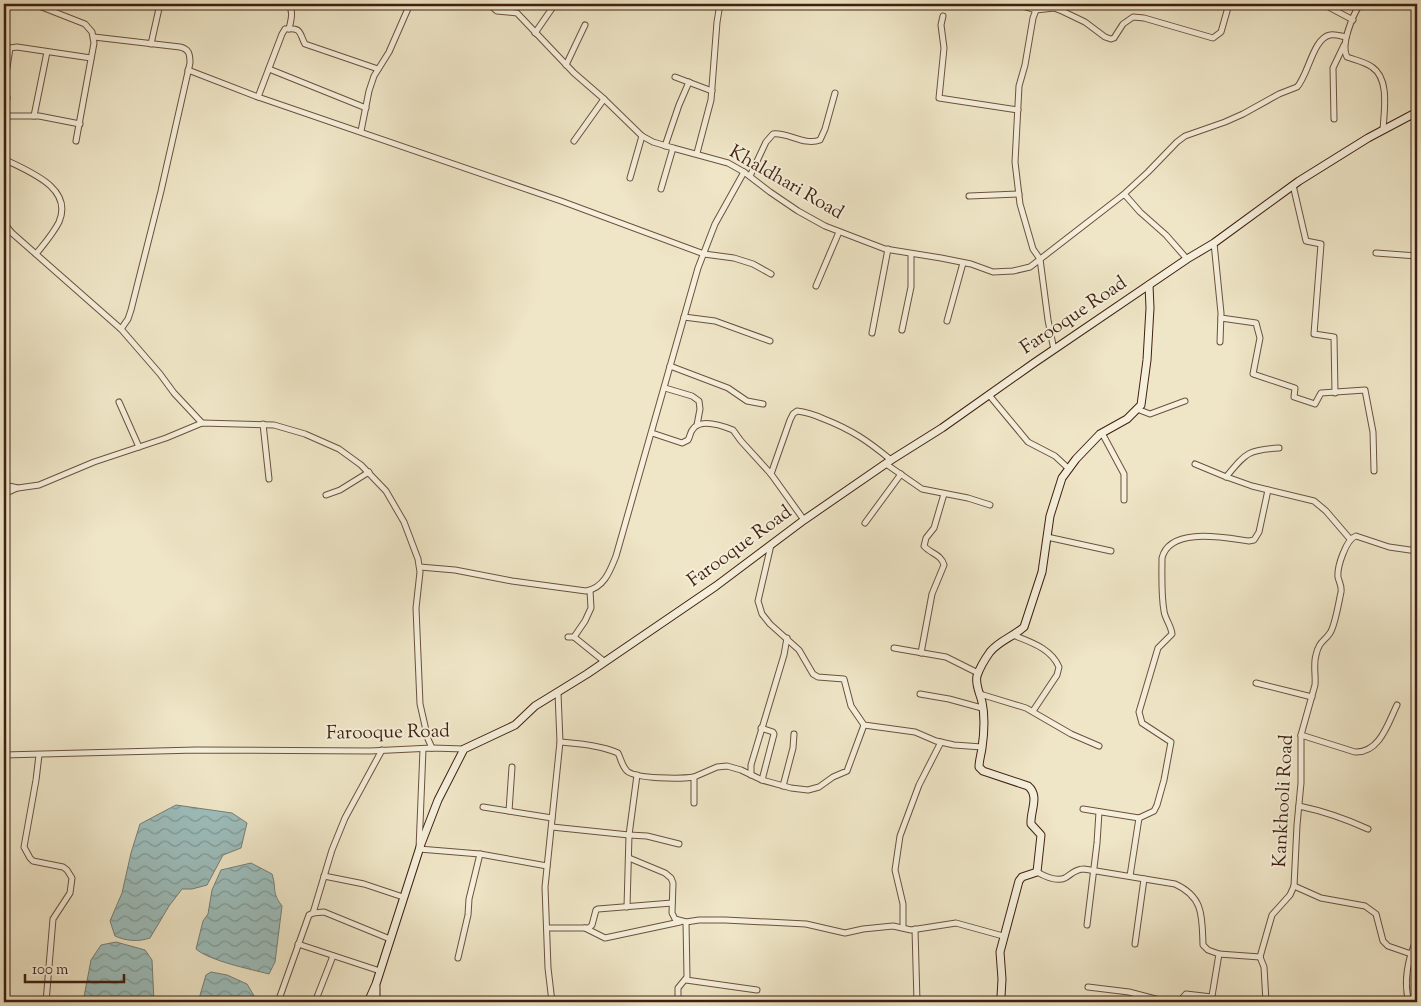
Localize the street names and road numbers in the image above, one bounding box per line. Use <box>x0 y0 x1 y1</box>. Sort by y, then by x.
street label: Khaldhari Road <box>724 139 849 227</box>
street label: Farooque Road <box>1015 270 1133 362</box>
street label: Farooque Road <box>682 500 798 594</box>
street label: Farooque Road <box>326 718 450 748</box>
street label: Kankhooli Road <box>1267 734 1301 868</box>

